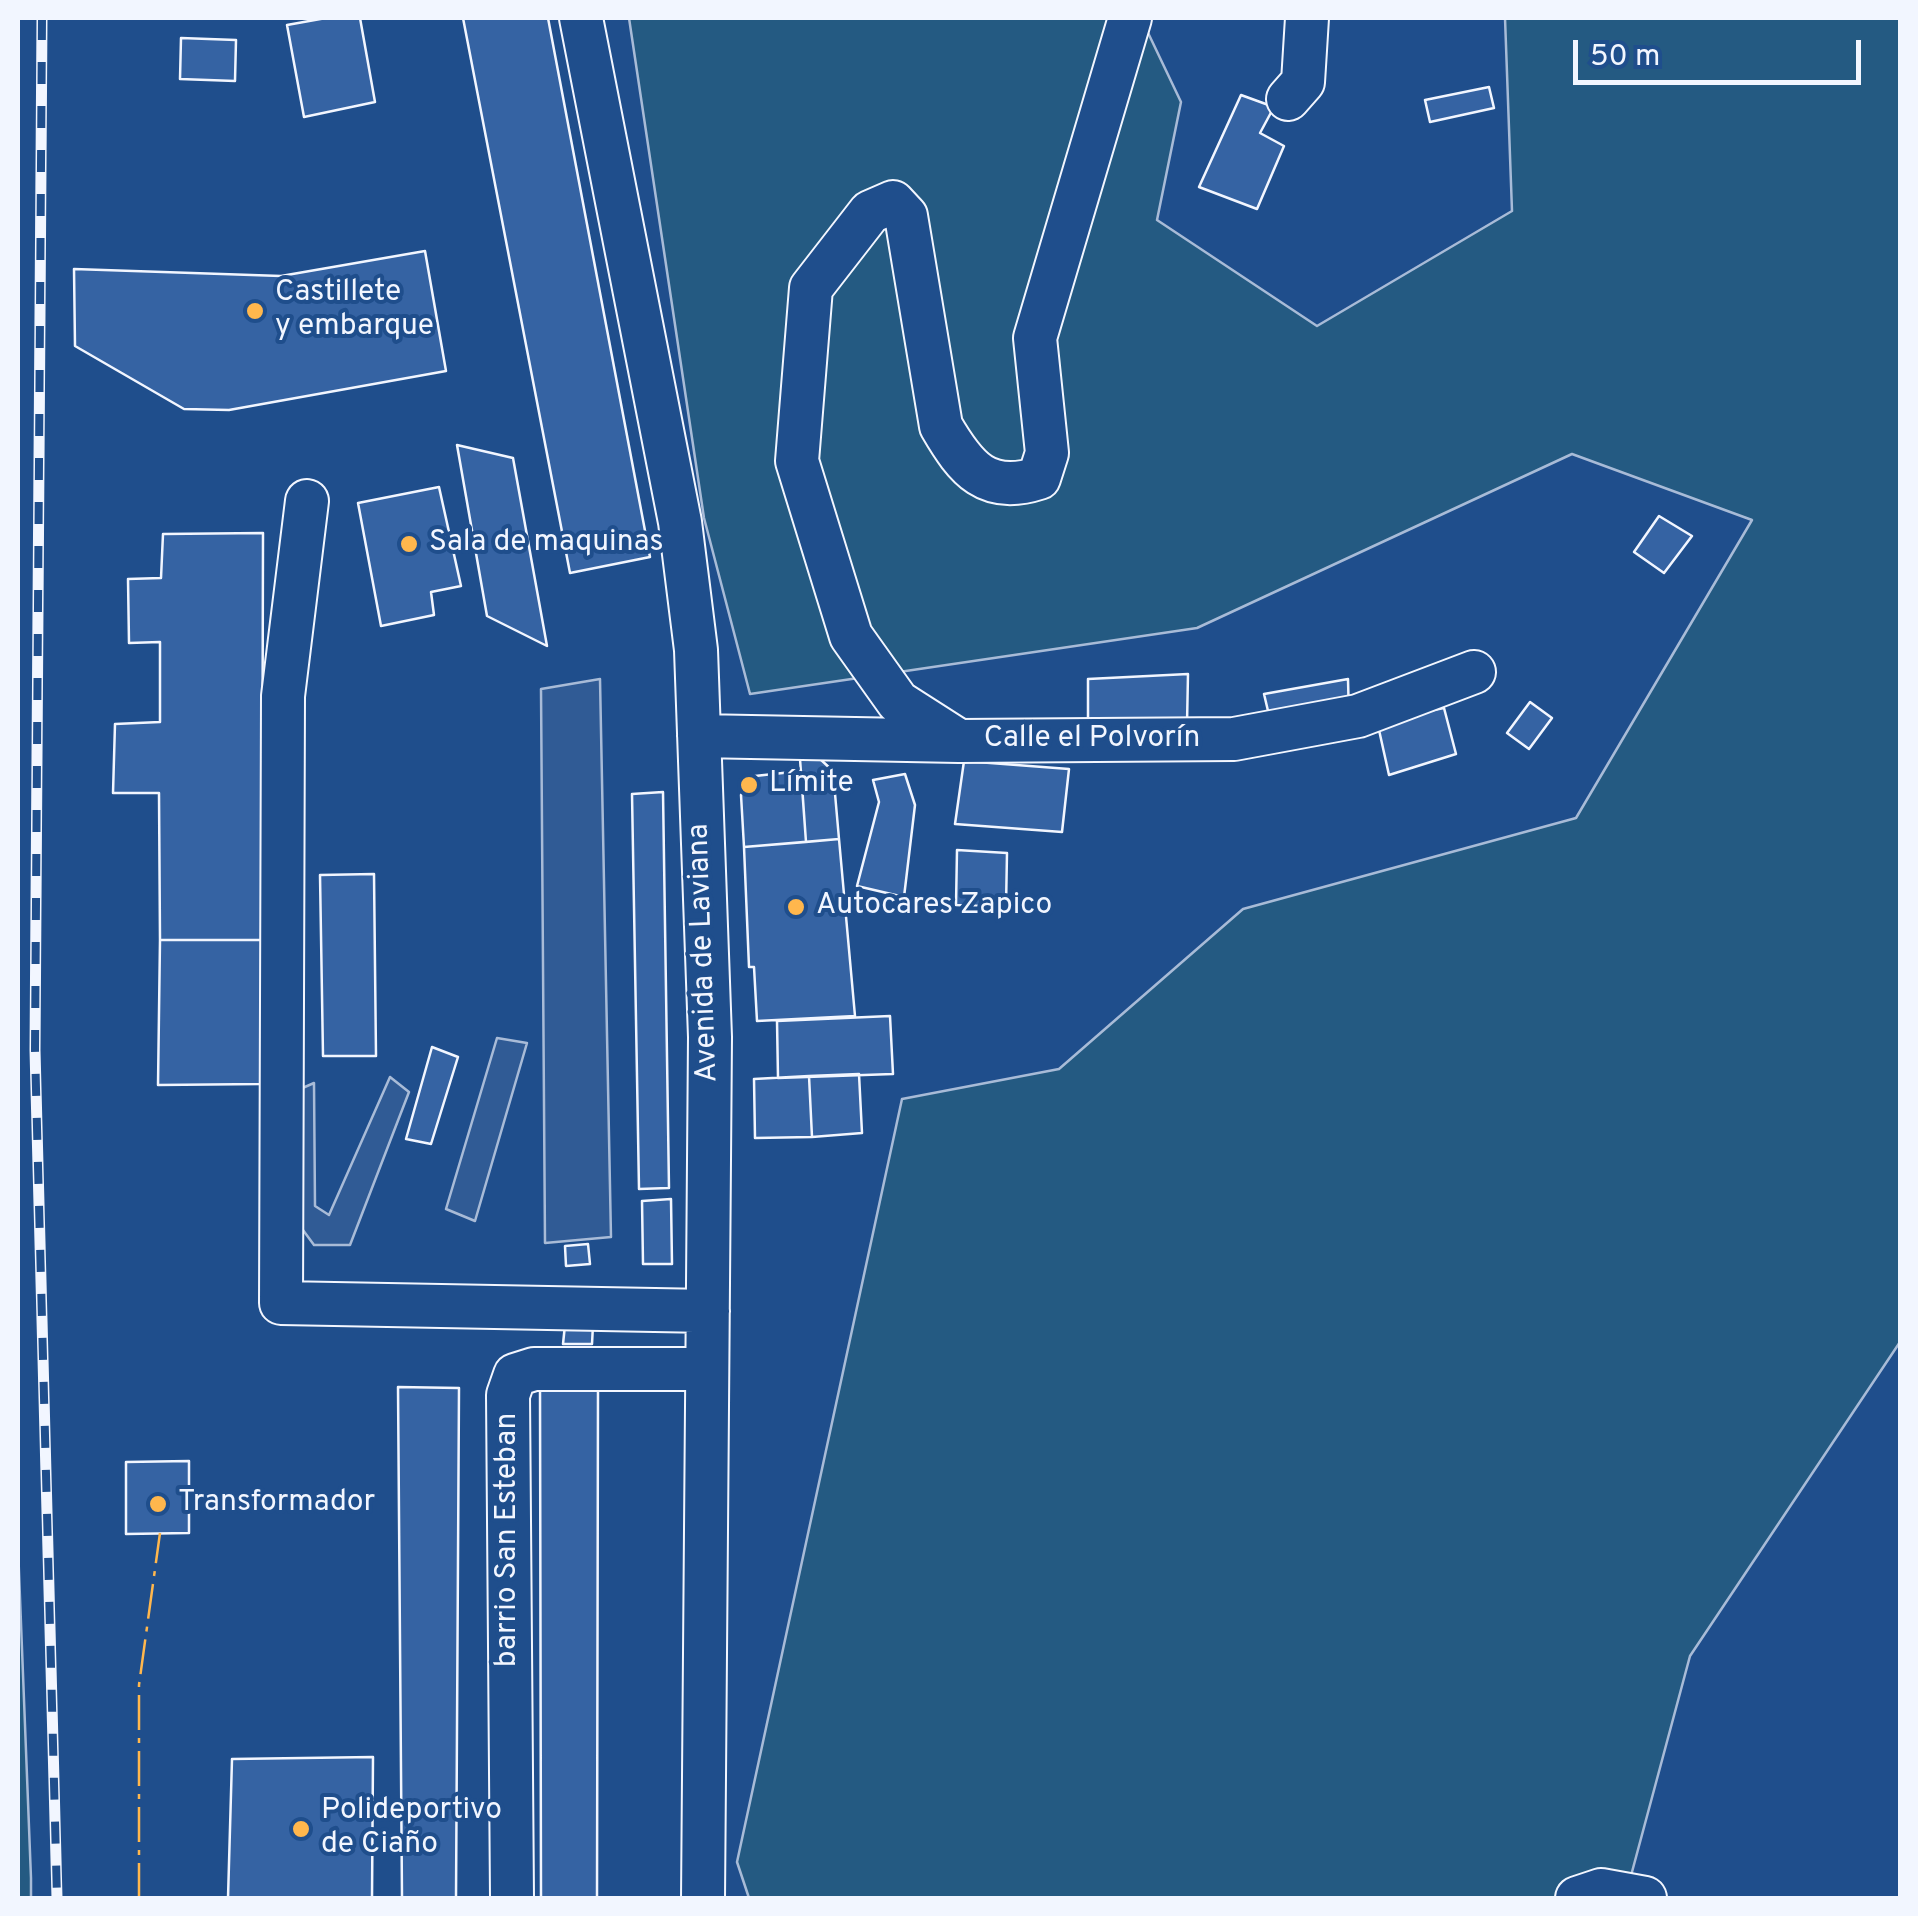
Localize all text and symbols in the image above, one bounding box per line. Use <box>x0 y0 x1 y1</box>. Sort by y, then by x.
scale bar <box>1578 20 1866 82</box>
text: 50 m <box>1590 39 1660 76</box>
place label: Castillete y embarque <box>275 276 434 346</box>
marker: Castillete y embarque <box>244 300 266 322</box>
place label: Sala de maquinas <box>429 526 664 562</box>
marker: Sala de maquinas <box>398 533 420 555</box>
street label: Calle el Polvorín <box>984 722 1200 758</box>
place label: Límite <box>769 767 854 803</box>
marker: Límite <box>738 774 760 796</box>
street label: Avenida de Laviana <box>682 823 728 1083</box>
place label: Autocares Zapico <box>816 889 1052 925</box>
marker: Autocares Zapico <box>785 896 807 918</box>
street label: barrio San Esteban <box>491 1413 527 1667</box>
place label: Transformador <box>178 1486 375 1522</box>
marker: Transformador <box>147 1493 169 1515</box>
place label: Polideportivo de Ciaño <box>321 1794 502 1864</box>
marker: Polideportivo de Ciaño <box>290 1818 312 1840</box>

